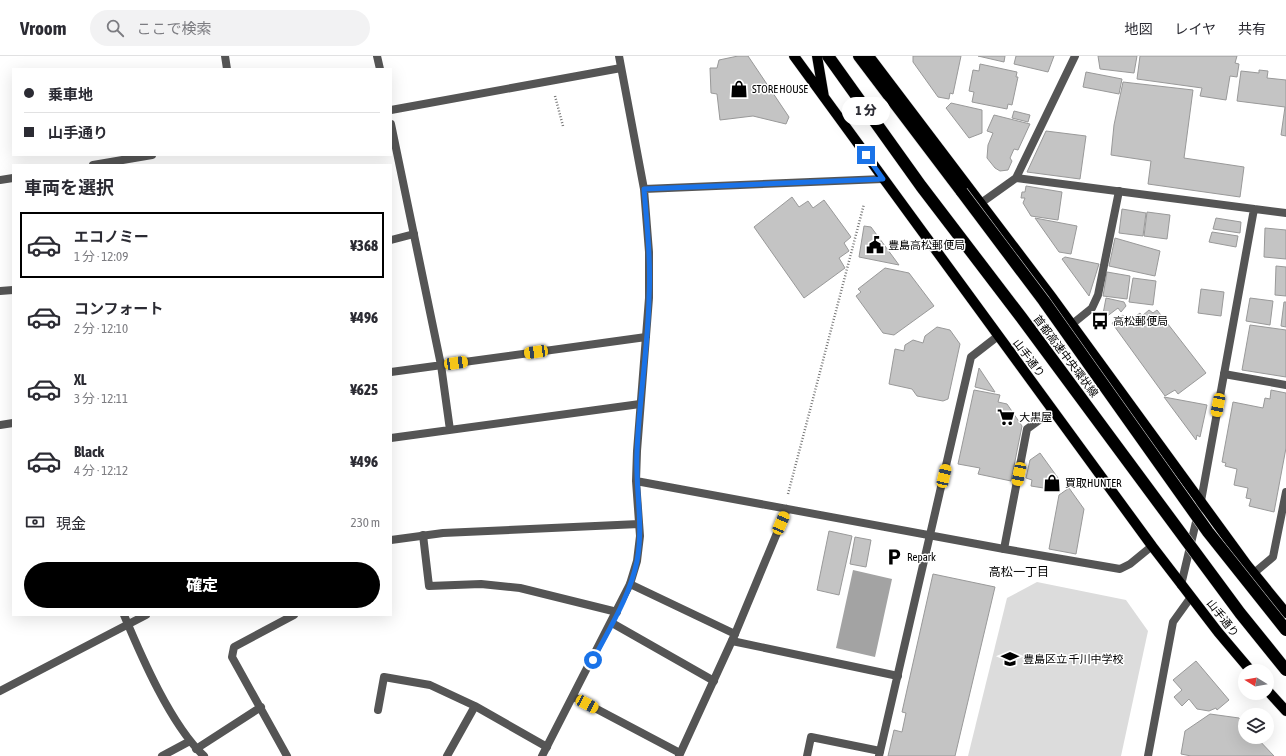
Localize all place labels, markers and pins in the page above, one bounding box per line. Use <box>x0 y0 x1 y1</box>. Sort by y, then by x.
shop icon: STORE HOUSE <box>729 79 749 99</box>
place label: STORE HOUSE <box>752 83 808 95</box>
public building icon: 豊島高松郵便局 <box>865 235 885 255</box>
place label: 豊島高松郵便局 <box>888 239 965 251</box>
bus stop icon: 高松郵便局 <box>1090 311 1110 331</box>
place label: 高松郵便局 <box>1113 315 1168 327</box>
supermarket icon: 大黒屋 <box>996 407 1016 427</box>
place label: 大黒屋 <box>1019 411 1052 423</box>
shop icon: 買取HUNTER <box>1042 473 1062 493</box>
place label: 買取HUNTER <box>1065 477 1122 489</box>
parking icon: Repark <box>884 547 904 567</box>
place label: Repark <box>907 551 936 563</box>
school or university icon: 豊島区立 千川中学校 <box>1000 649 1020 669</box>
place label: 豊島区立 千川中学校 <box>1023 653 1124 665</box>

